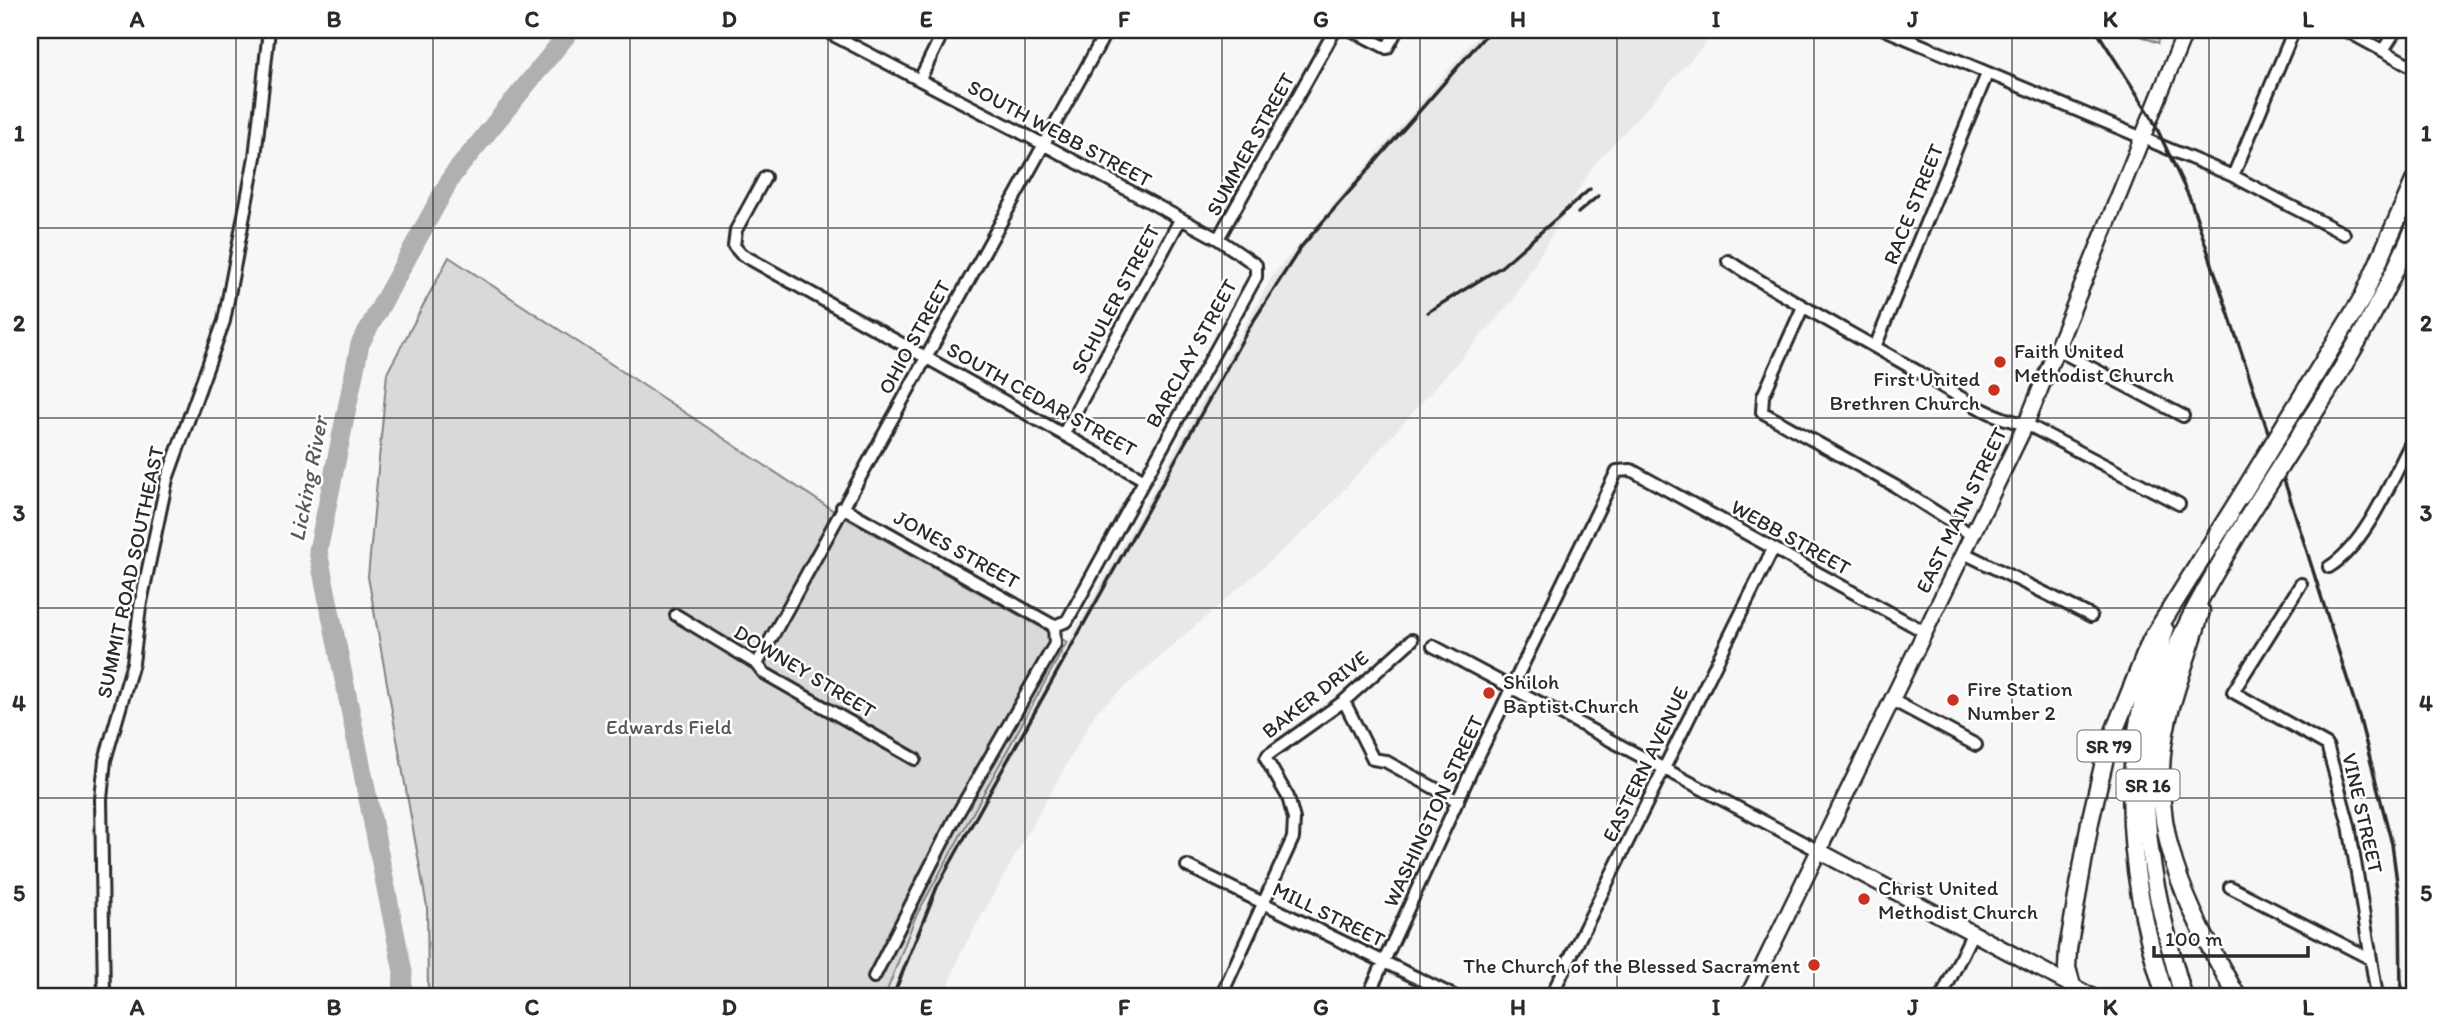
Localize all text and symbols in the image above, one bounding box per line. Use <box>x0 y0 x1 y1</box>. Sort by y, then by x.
text: A <box>129 5 145 33</box>
text: B <box>327 5 342 33</box>
text: C <box>525 5 540 33</box>
text: D <box>721 5 737 33</box>
text: E <box>920 5 933 33</box>
text: F <box>1118 5 1131 33</box>
text: G <box>1313 5 1329 33</box>
text: H <box>1510 5 1526 33</box>
text: I <box>1712 5 1721 33</box>
text: J <box>1906 5 1919 33</box>
text: K <box>2103 5 2118 33</box>
text: L <box>2302 5 2314 33</box>
street label: SUMMER STREET <box>1200 68 1300 220</box>
street label: SOUTH WEBB STREET <box>964 74 1157 192</box>
text: 1 <box>14 119 25 147</box>
text: 1 <box>2421 119 2432 147</box>
street label: RACE STREET <box>1877 140 1949 268</box>
street label: SCHULER STREET <box>1065 220 1165 378</box>
street label: BARCLAY STREET <box>1140 274 1242 432</box>
street label: OHIO STREET <box>872 275 956 398</box>
text: 2 <box>13 309 26 337</box>
text: 2 <box>2420 309 2433 337</box>
street label: SOUTH CEDAR STREET <box>943 336 1141 462</box>
place label: Faith United Methodist Church <box>2014 338 2174 387</box>
marker: Faith United Methodist Church <box>1992 354 2008 370</box>
place label: First United Brethren Church <box>1829 366 1981 415</box>
marker: First United Brethren Church <box>1986 382 2002 398</box>
water label: Licking River <box>282 411 334 544</box>
street label: EAST MAIN STREET <box>1910 423 2012 597</box>
street label: SUMMIT ROAD SOUTHEAST <box>91 443 169 700</box>
street label: WEBB STREET <box>1727 494 1855 580</box>
text: 3 <box>13 499 26 527</box>
text: 3 <box>2420 499 2433 527</box>
street label: JONES STREET <box>890 504 1024 594</box>
street label: DOWNEY STREET <box>730 619 881 723</box>
street label: BAKER DRIVE <box>1257 645 1373 743</box>
place label: Shiloh Baptist Church <box>1503 669 1639 718</box>
place label: Fire Station Number 2 <box>1967 676 2073 725</box>
street label: EASTERN AVENUE <box>1597 682 1693 846</box>
marker: Shiloh Baptist Church <box>1481 685 1497 701</box>
text: 4 <box>12 689 26 717</box>
text: 4 <box>2419 689 2433 717</box>
marker: Fire Station Number 2 <box>1945 692 1961 708</box>
street label: WASHINGTON STREET <box>1378 711 1489 911</box>
park label: Edwards Field <box>606 714 733 739</box>
road number: SR 79 <box>2078 730 2140 762</box>
street label: VINE STREET <box>2337 751 2389 876</box>
road number: SR 16 <box>2116 770 2180 800</box>
place label: Christ United Methodist Church <box>1878 875 2038 924</box>
street label: MILL STREET <box>1269 876 1389 952</box>
text: 5 <box>13 879 25 907</box>
text: 5 <box>2420 879 2432 907</box>
marker: Christ United Methodist Church <box>1856 891 1872 907</box>
scale bar <box>2154 914 2308 958</box>
text: 100 m <box>2165 926 2223 951</box>
place label: The Church of the Blessed Sacrament <box>1463 953 1800 978</box>
marker: The Church of the Blessed Sacrament <box>1806 957 1822 973</box>
text: A <box>129 993 145 1021</box>
text: B <box>327 993 342 1021</box>
text: C <box>525 993 540 1021</box>
text: D <box>721 993 737 1021</box>
text: E <box>920 993 933 1021</box>
text: F <box>1118 993 1131 1021</box>
text: G <box>1313 993 1329 1021</box>
text: H <box>1510 993 1526 1021</box>
text: I <box>1712 993 1721 1021</box>
text: J <box>1906 993 1919 1021</box>
text: K <box>2103 993 2118 1021</box>
text: L <box>2302 993 2314 1021</box>

